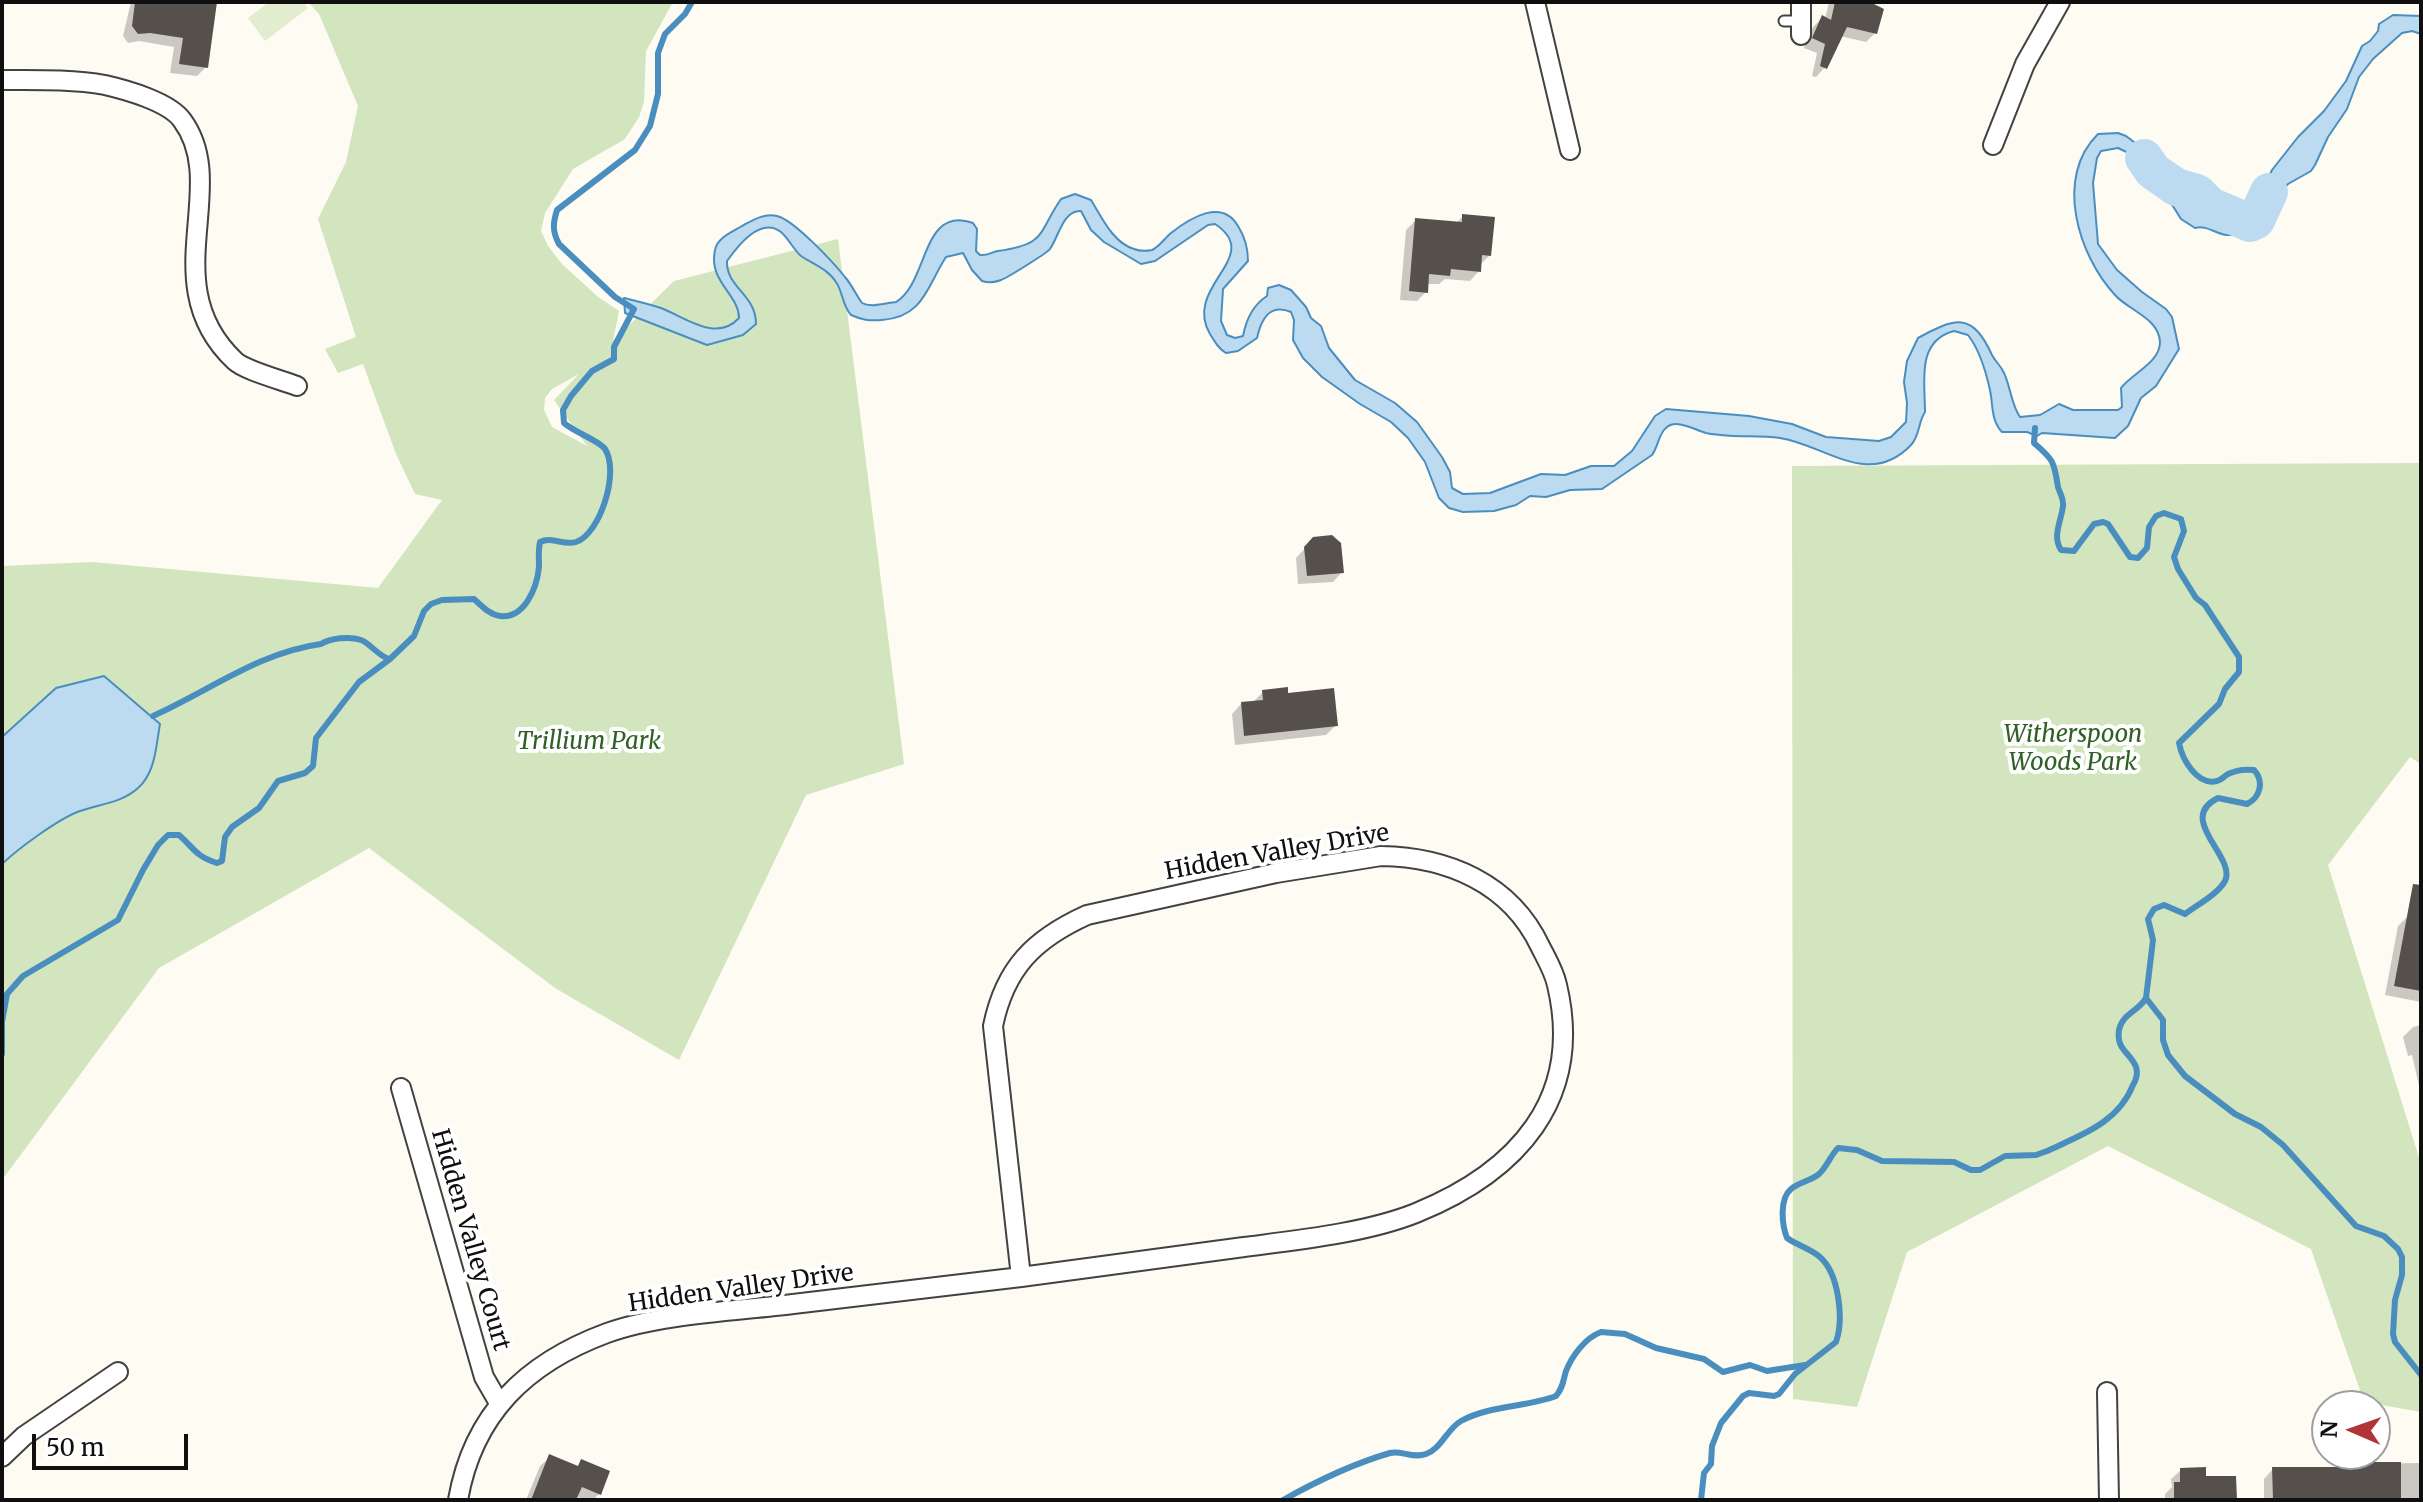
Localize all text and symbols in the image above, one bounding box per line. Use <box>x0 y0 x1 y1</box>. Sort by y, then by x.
park label: Witherspoon Woods Park <box>2004 721 2142 777</box>
park label: Trillium Park <box>517 728 661 756</box>
street label: Hidden Valley Drive <box>1163 819 1391 887</box>
street label: Hidden Valley Court <box>425 1126 515 1354</box>
street label: Hidden Valley Drive <box>626 1259 856 1319</box>
north arrow <box>2311 1390 2391 1470</box>
scale bar <box>36 1418 192 1468</box>
text: N <box>2315 1420 2343 1438</box>
text: 50 m <box>46 1432 105 1463</box>

